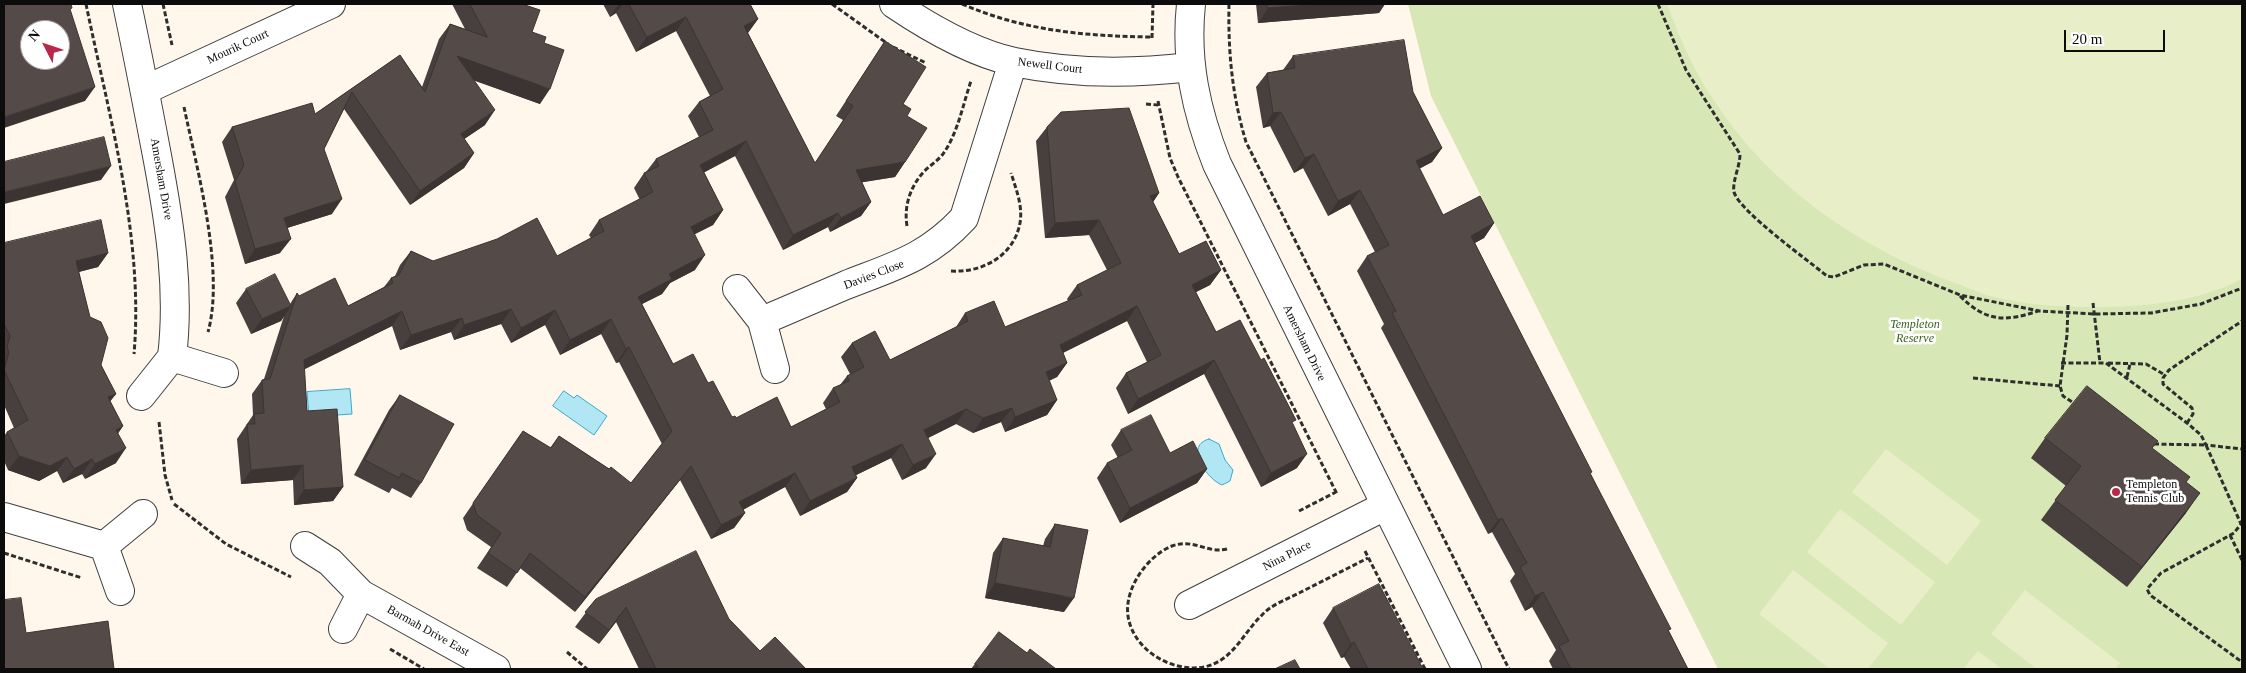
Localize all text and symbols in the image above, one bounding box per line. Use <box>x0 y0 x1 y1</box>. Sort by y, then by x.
north arrow <box>20 20 70 70</box>
scale bar <box>2066 20 2167 52</box>
street label: Mourik Court <box>205 26 271 68</box>
text: N <box>25 27 43 44</box>
text: 20 m <box>2072 31 2102 47</box>
street label: Newell Court <box>1017 55 1083 77</box>
street label: Amersham Drive <box>147 137 175 221</box>
street label: Davies Close <box>842 257 906 293</box>
street label: Amersham Drive <box>1279 303 1329 383</box>
park label: Templeton Reserve <box>1890 318 1940 346</box>
place label: Templeton Tennis Club <box>2126 478 2184 506</box>
marker: Templeton Tennis Club <box>2110 486 2122 498</box>
street label: Nina Place <box>1260 538 1314 574</box>
street label: Barmah Drive East <box>384 602 472 660</box>

